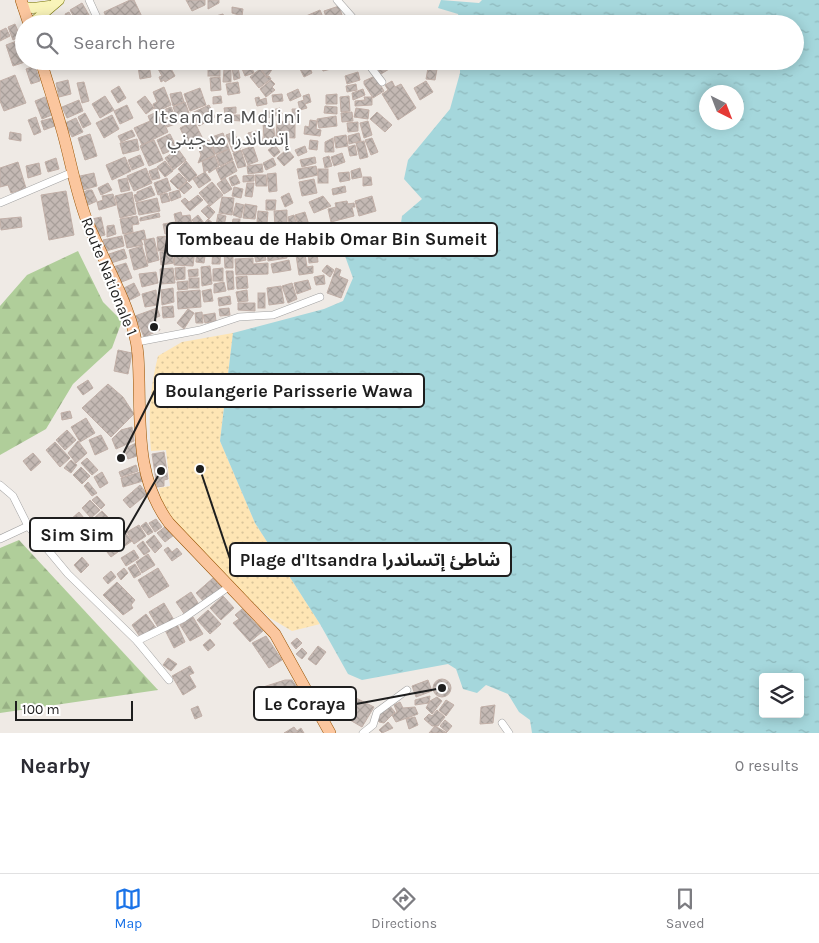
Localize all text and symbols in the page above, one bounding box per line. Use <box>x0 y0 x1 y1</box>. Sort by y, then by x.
search box <box>15 15 804 70</box>
icon: search <box>33 29 61 57</box>
text: Search here <box>73 32 175 54</box>
north arrow <box>699 85 744 130</box>
district label: Itsandra Mdjini إتساندرا مدجيني <box>154 106 302 153</box>
street label: Route Nationale 1 <box>77 214 142 338</box>
callout: Tombeau de Habib Omar Bin Sumeit <box>167 223 497 256</box>
text: Tombeau de Habib Omar Bin Sumeit <box>177 228 487 250</box>
callout: Boulangerie Parisserie Wawa <box>155 374 424 407</box>
text: Boulangerie Parisserie Wawa <box>165 380 413 402</box>
callout: Sim Sim <box>30 518 124 551</box>
text: Sim Sim <box>40 524 114 546</box>
callout: Plage d'Itsandra شاطئ إتساندرا <box>230 543 511 576</box>
text: Plage d'Itsandra شاطئ إتساندرا <box>240 549 500 572</box>
map controls <box>759 673 804 718</box>
button: layers <box>759 673 804 718</box>
callout: Le Coraya <box>254 687 356 720</box>
text: Le Coraya <box>264 693 346 715</box>
scale bar <box>15 698 132 721</box>
text: 100 m <box>22 701 60 718</box>
text: Nearby <box>20 754 90 778</box>
text: 0 results <box>735 756 799 775</box>
tab: Map <box>114 885 142 932</box>
tab: Directions <box>371 885 437 932</box>
tab: Saved <box>666 885 705 932</box>

